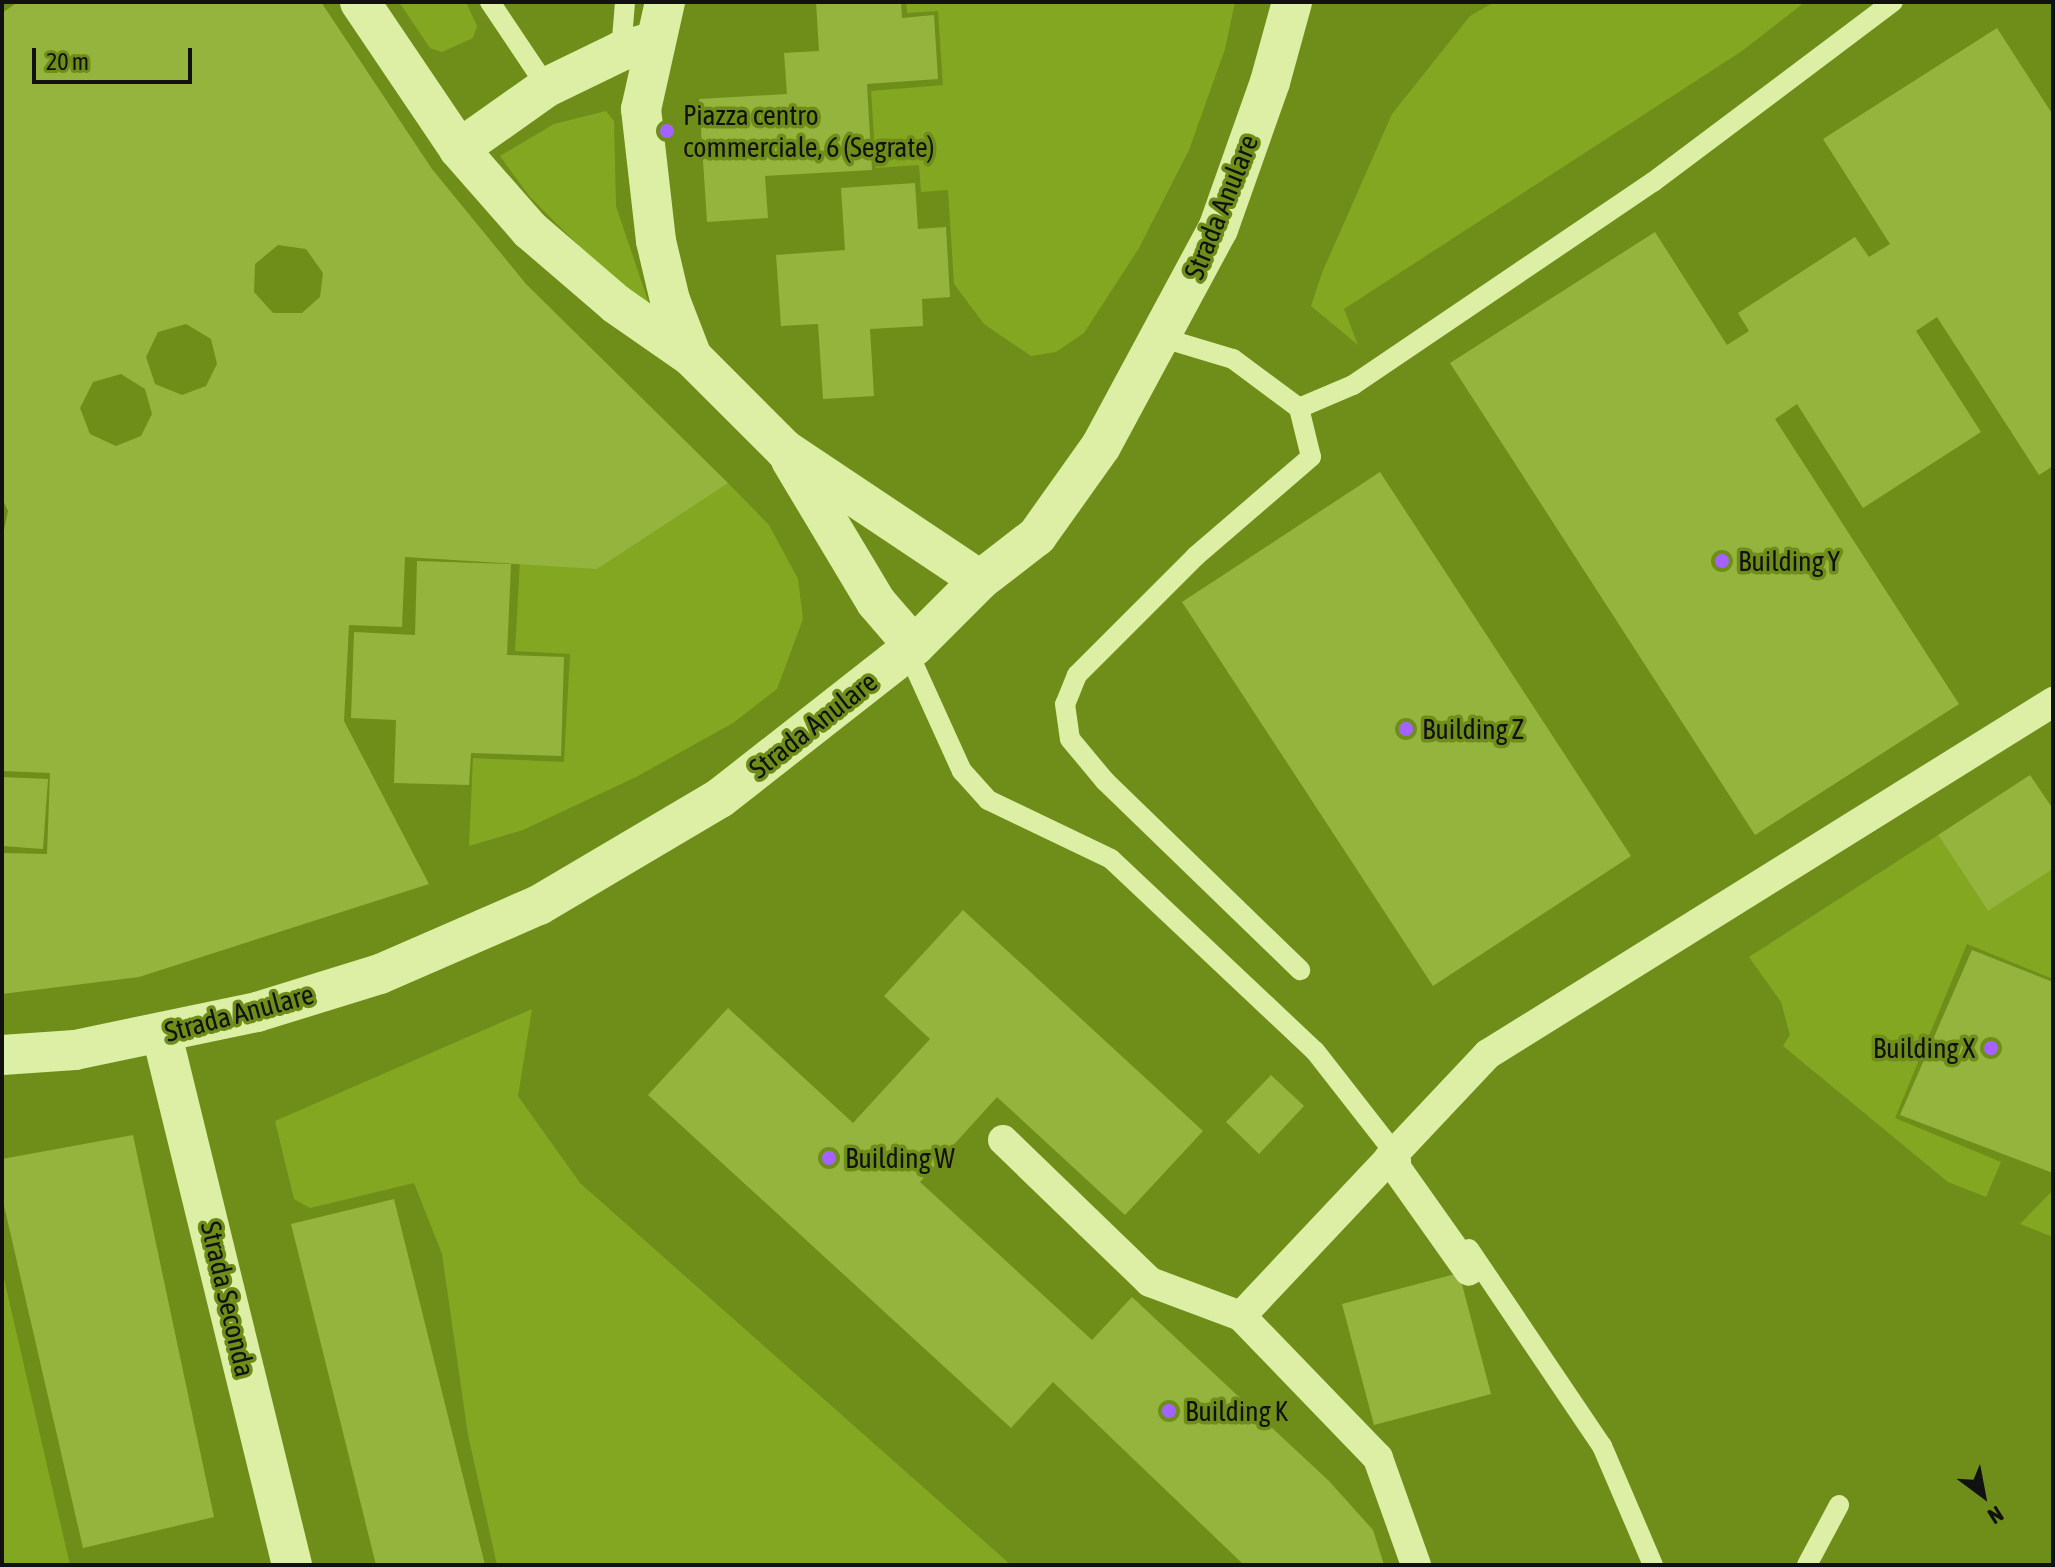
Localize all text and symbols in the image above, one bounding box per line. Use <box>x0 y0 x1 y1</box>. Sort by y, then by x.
scale bar <box>36 32 196 82</box>
text: 20 m <box>46 48 89 75</box>
place label: Piazza centro commerciale, 6 (Segrate) <box>683 98 934 164</box>
marker: Piazza centro commerciale, 6 (Segrate) <box>658 122 676 140</box>
street label: Strada Anulare <box>1177 130 1265 284</box>
place label: Building Y <box>1738 544 1840 578</box>
marker: Building Y <box>1713 552 1731 570</box>
street label: Strada Anulare <box>742 665 884 785</box>
place label: Building Z <box>1422 712 1524 746</box>
marker: Building Z <box>1397 720 1415 738</box>
street label: Strada Anulare <box>161 977 317 1049</box>
place label: Building X <box>1873 1031 1975 1065</box>
marker: Building X <box>1982 1039 2000 1057</box>
place label: Building W <box>845 1141 955 1175</box>
marker: Building W <box>820 1149 838 1167</box>
street label: Strada Seconda <box>194 1218 262 1380</box>
place label: Building K <box>1185 1394 1288 1428</box>
marker: Building K <box>1160 1402 1178 1420</box>
north arrow <box>1943 1455 2023 1535</box>
text: N <box>1983 1501 2008 1530</box>

